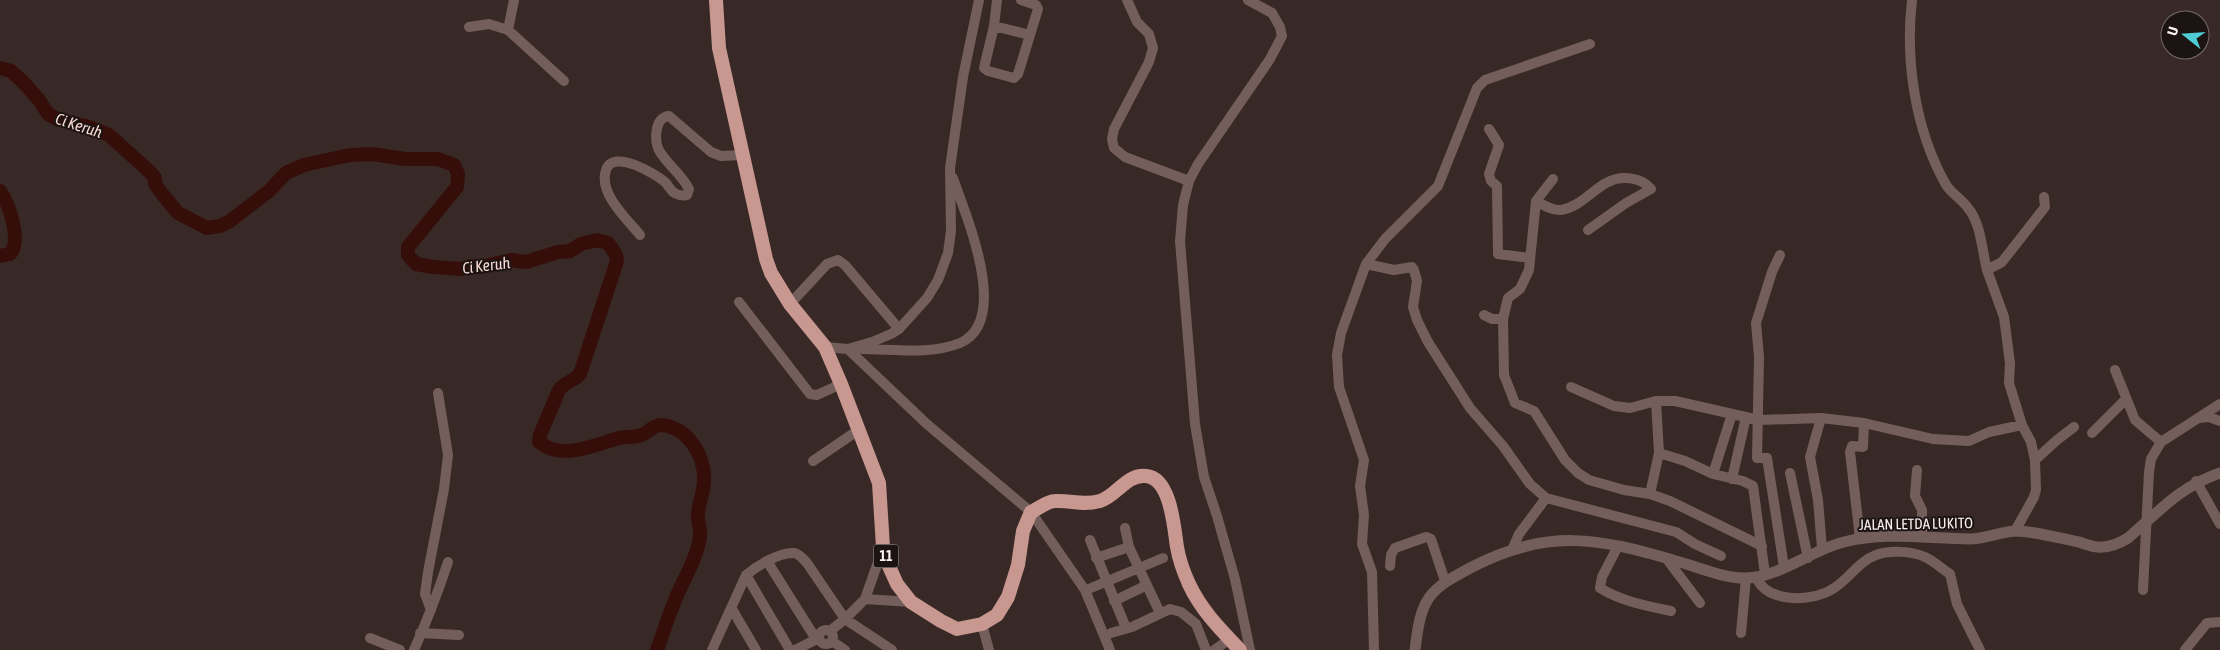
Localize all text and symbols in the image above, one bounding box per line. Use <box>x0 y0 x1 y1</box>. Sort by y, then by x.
north arrow <box>2160 10 2210 60</box>
text: U <box>2164 25 2181 37</box>
water label: Ci Keruh <box>53 109 105 141</box>
water label: Ci Keruh <box>461 253 511 277</box>
street label: JALAN LETDA LUKITO <box>1859 514 1973 533</box>
road number: 11 <box>874 544 898 568</box>

